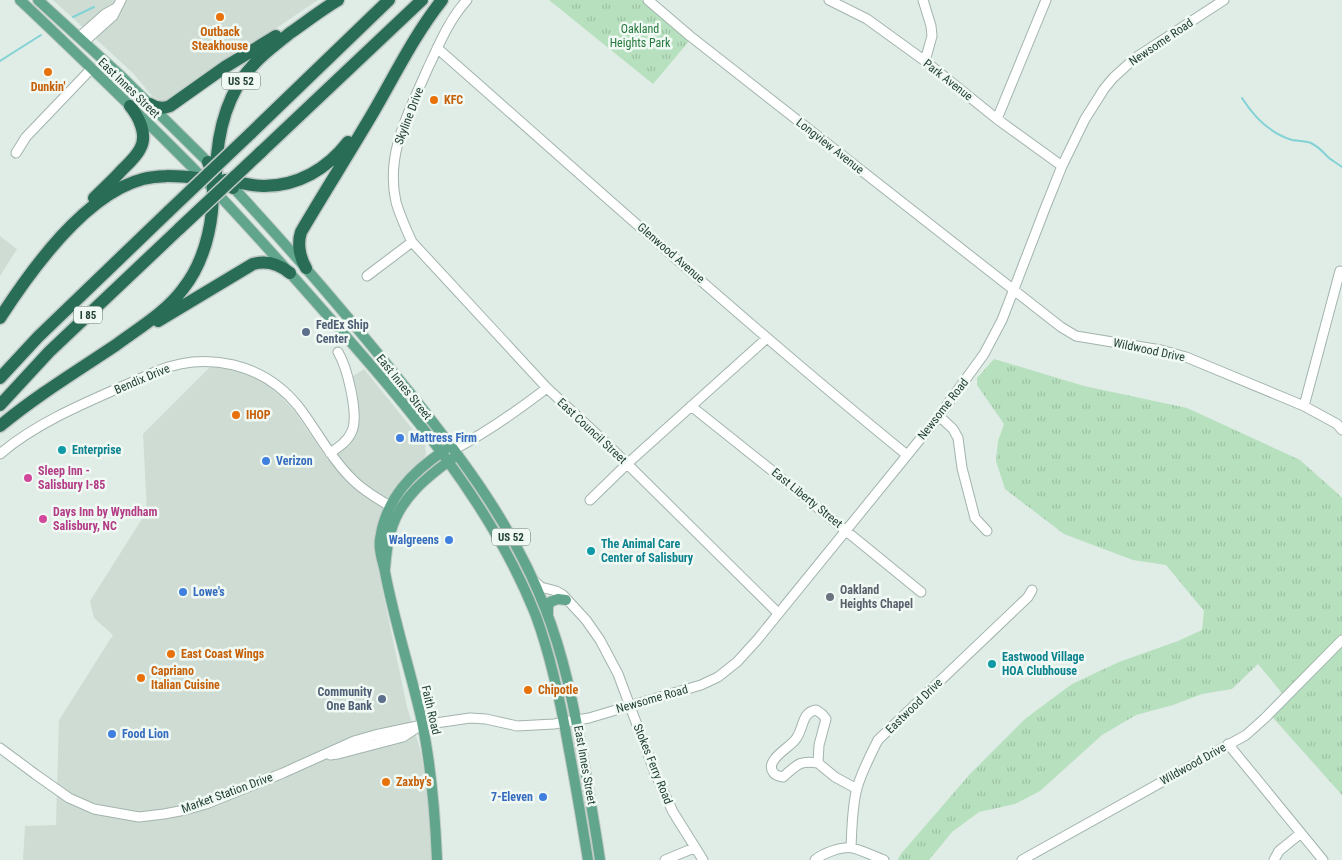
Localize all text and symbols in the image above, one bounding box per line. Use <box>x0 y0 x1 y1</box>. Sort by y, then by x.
marker: Outback Steakhouse <box>214 11 226 23</box>
street label: Newsome Road <box>1126 16 1196 68</box>
park label: Oakland Heights Park <box>610 22 671 50</box>
place label: Outback Steakhouse <box>192 25 248 53</box>
street label: East Innes Street <box>95 55 163 121</box>
street label: Park Avenue <box>921 56 976 104</box>
marker: Dunkin' <box>42 66 54 78</box>
road number: US 52 <box>222 72 260 90</box>
place label: Dunkin' <box>31 80 65 94</box>
street label: Skyline Drive <box>392 85 426 147</box>
place label: KFC <box>444 93 463 107</box>
marker: KFC <box>428 94 440 106</box>
street label: Longview Avenue <box>793 115 867 177</box>
street label: Glenwood Avenue <box>635 220 708 286</box>
road number: I 85 <box>74 306 102 324</box>
place label: FedEx Ship Center <box>316 318 369 346</box>
marker: FedEx Ship Center <box>300 326 312 338</box>
street label: Wildwood Drive <box>1112 336 1187 365</box>
street label: East Innes Street <box>373 351 435 423</box>
street label: Bendix Drive <box>112 361 172 397</box>
street label: Newsome Road <box>915 376 971 442</box>
street label: East Council Street <box>554 395 630 467</box>
place label: IHOP <box>246 408 271 422</box>
marker: IHOP <box>230 409 242 421</box>
place label: Mattress Firm <box>410 431 477 445</box>
marker: Mattress Firm <box>394 432 406 444</box>
place label: Enterprise <box>72 443 122 457</box>
marker: Enterprise <box>56 444 68 456</box>
place label: Verizon <box>276 454 313 468</box>
marker: Verizon <box>260 455 272 467</box>
place label: Sleep Inn - Salisbury I-85 <box>38 464 105 492</box>
street label: East Liberty Street <box>769 465 846 531</box>
marker: Sleep Inn - Salisbury I-85 <box>22 472 34 484</box>
place label: Days Inn by Wyndham Salisbury, NC <box>53 505 157 533</box>
marker: Days Inn by Wyndham Salisbury, NC <box>37 513 49 525</box>
road number: US 52 <box>492 528 530 546</box>
place label: Walgreens <box>389 533 440 547</box>
marker: Walgreens <box>443 534 455 546</box>
place label: The Animal Care Center of Salisbury <box>601 537 694 565</box>
marker: The Animal Care Center of Salisbury <box>585 545 597 557</box>
place label: Oakland Heights Chapel <box>840 583 913 611</box>
place label: Lowe's <box>193 585 225 599</box>
marker: Lowe's <box>177 586 189 598</box>
marker: Oakland Heights Chapel <box>824 591 836 603</box>
place label: East Coast Wings <box>181 647 265 661</box>
marker: East Coast Wings <box>165 648 177 660</box>
place label: Eastwood Village HOA Clubhouse <box>1002 650 1085 678</box>
marker: Eastwood Village HOA Clubhouse <box>986 658 998 670</box>
place label: Capriano Italian Cuisine <box>151 664 220 692</box>
marker: Capriano Italian Cuisine <box>135 672 147 684</box>
street label: Eastwood Drive <box>883 675 945 736</box>
street label: Newsome Road <box>615 682 689 716</box>
place label: Chipotle <box>538 683 578 697</box>
street label: Faith Road <box>419 684 443 736</box>
marker: Chipotle <box>522 684 534 696</box>
place label: Community One Bank <box>318 685 373 713</box>
marker: Community One Bank <box>376 693 388 705</box>
street label: Stokes Ferry Road <box>631 722 675 806</box>
street label: East Innes Street <box>571 724 599 806</box>
place label: Food Lion <box>122 727 169 741</box>
marker: Food Lion <box>106 728 118 740</box>
street label: Wildwood Drive <box>1158 740 1229 788</box>
street label: Market Station Drive <box>179 770 275 816</box>
place label: Zaxby's <box>396 775 432 789</box>
marker: Zaxby's <box>380 776 392 788</box>
place label: 7-Eleven <box>491 790 533 804</box>
marker: 7-Eleven <box>537 791 549 803</box>

